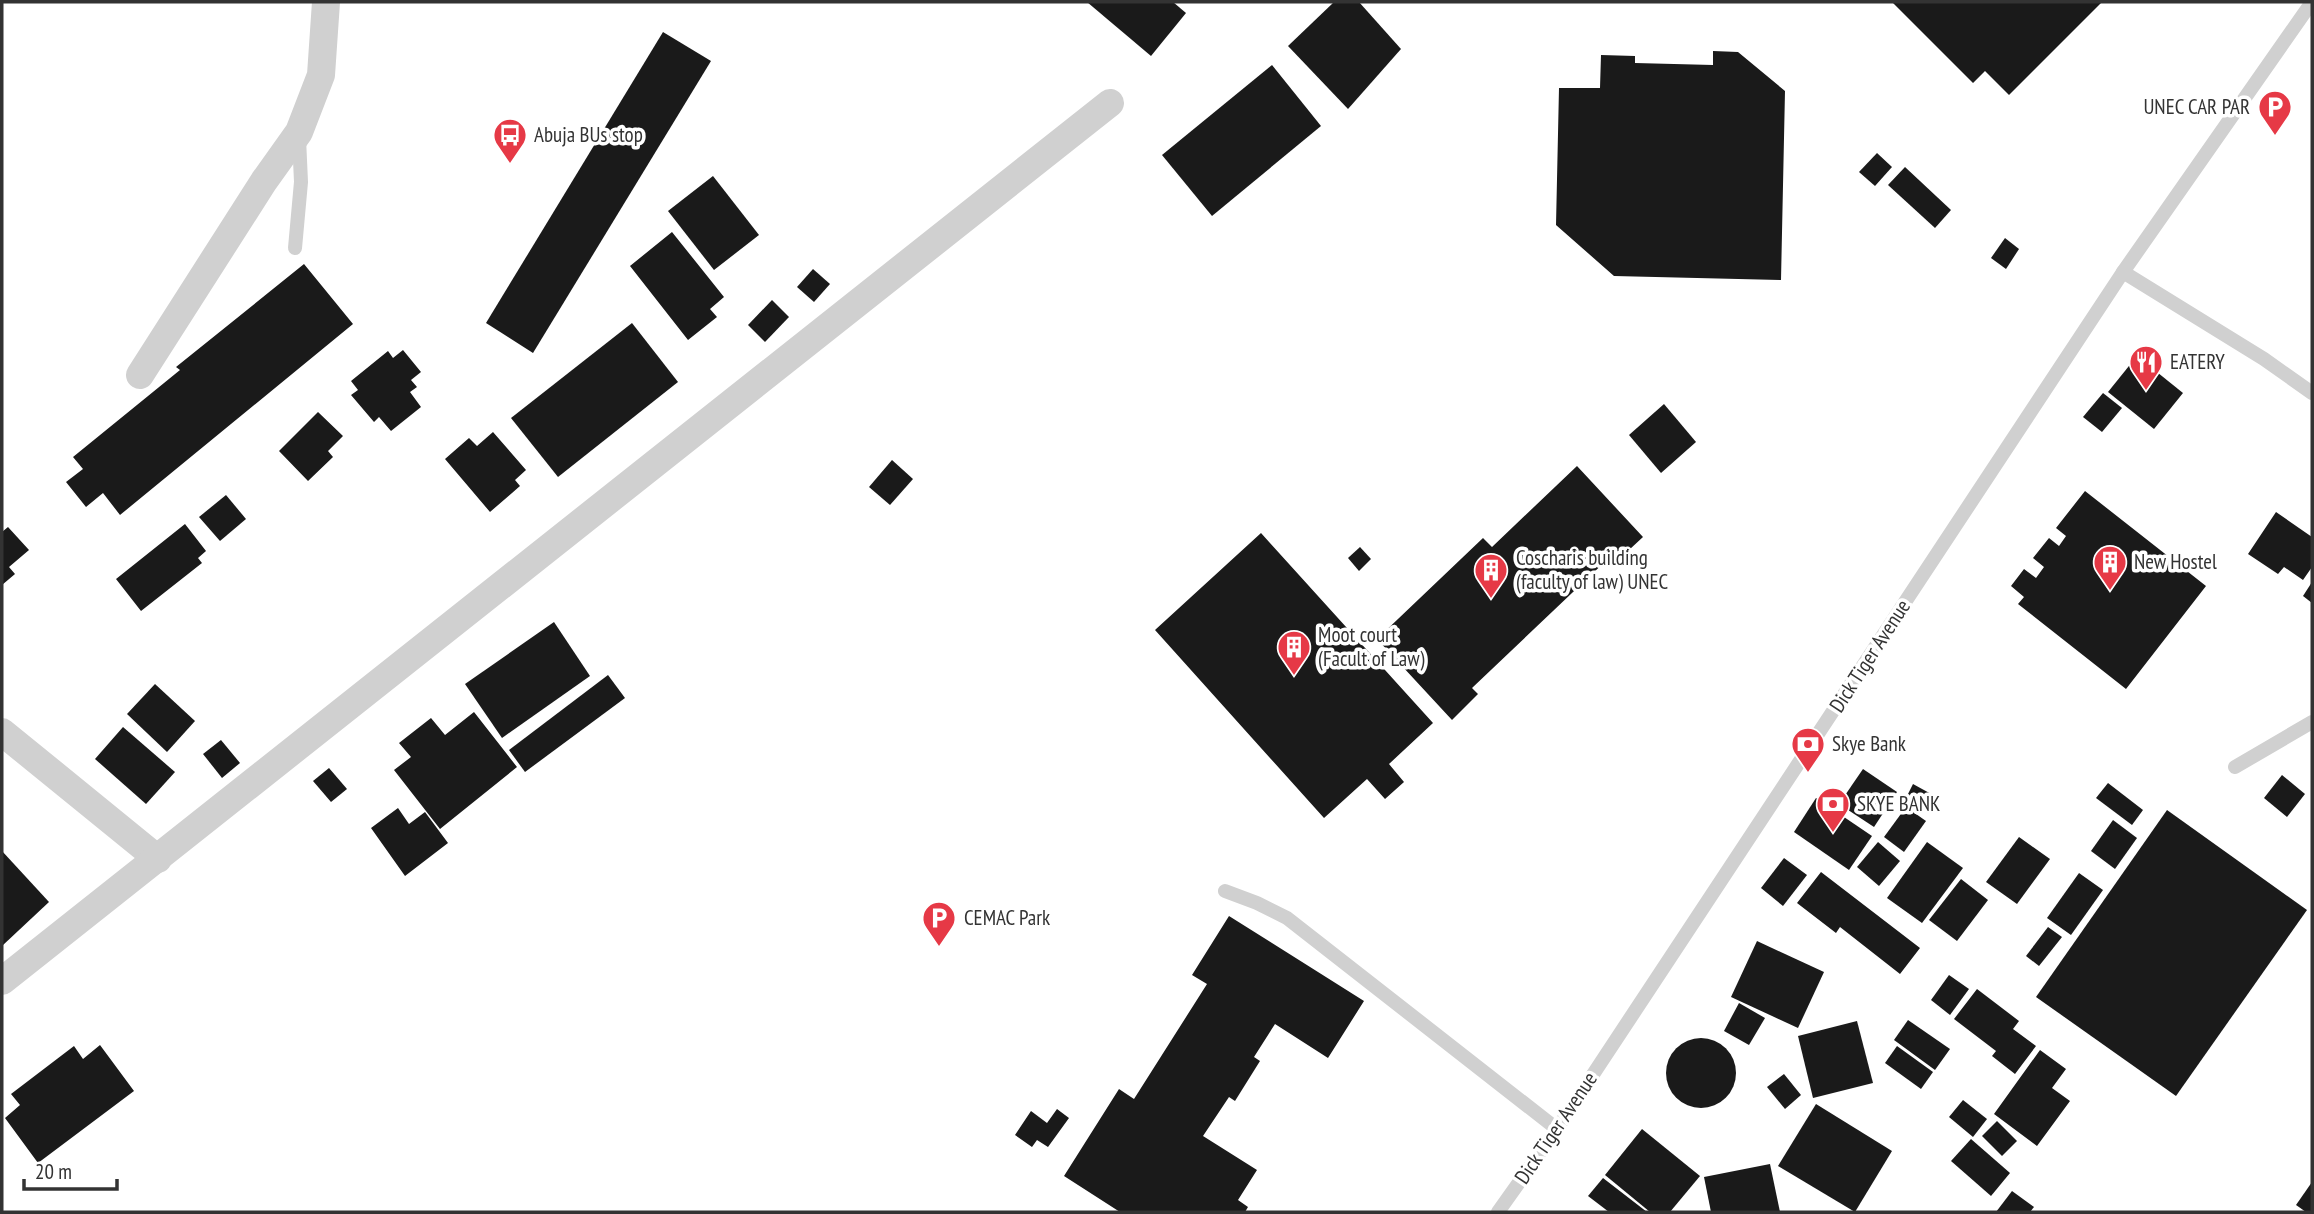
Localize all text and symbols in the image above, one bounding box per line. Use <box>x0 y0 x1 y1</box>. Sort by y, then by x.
parking icon: UNEC CAR PAR <box>2256 88 2294 137</box>
place label: UNEC CAR PAR <box>2143 93 2250 120</box>
bus stop icon: Abuja BUs stop <box>491 116 529 165</box>
place label: Abuja BUs stop <box>534 121 643 148</box>
restaurant icon: EATERY <box>2127 343 2165 392</box>
place label: EATERY <box>2170 348 2225 375</box>
building icon: New Hostel <box>2091 543 2129 592</box>
place label: Coscharis building (faculty of law) UNEC <box>1516 544 1669 595</box>
place label: New Hostel <box>2134 548 2217 575</box>
building icon: Coscharis building (faculty of law) UNEC <box>1472 551 1510 600</box>
street label: Dick Tiger Avenue <box>1823 594 1916 717</box>
place label: Moot court (Facult of Law) <box>1318 621 1425 672</box>
building icon: Moot court (Facult of Law) <box>1275 628 1313 677</box>
bank icon: Skye Bank <box>1789 725 1827 774</box>
place label: Skye Bank <box>1832 730 1906 757</box>
bank icon: SKYE BANK <box>1814 785 1852 834</box>
place label: SKYE BANK <box>1857 790 1940 817</box>
parking icon: CEMAC Park <box>920 899 958 948</box>
place label: CEMAC Park <box>964 904 1050 931</box>
street label: Dick Tiger Avenue <box>1508 1067 1603 1189</box>
scale bar <box>24 1148 117 1192</box>
text: 20 m <box>35 1158 72 1185</box>

